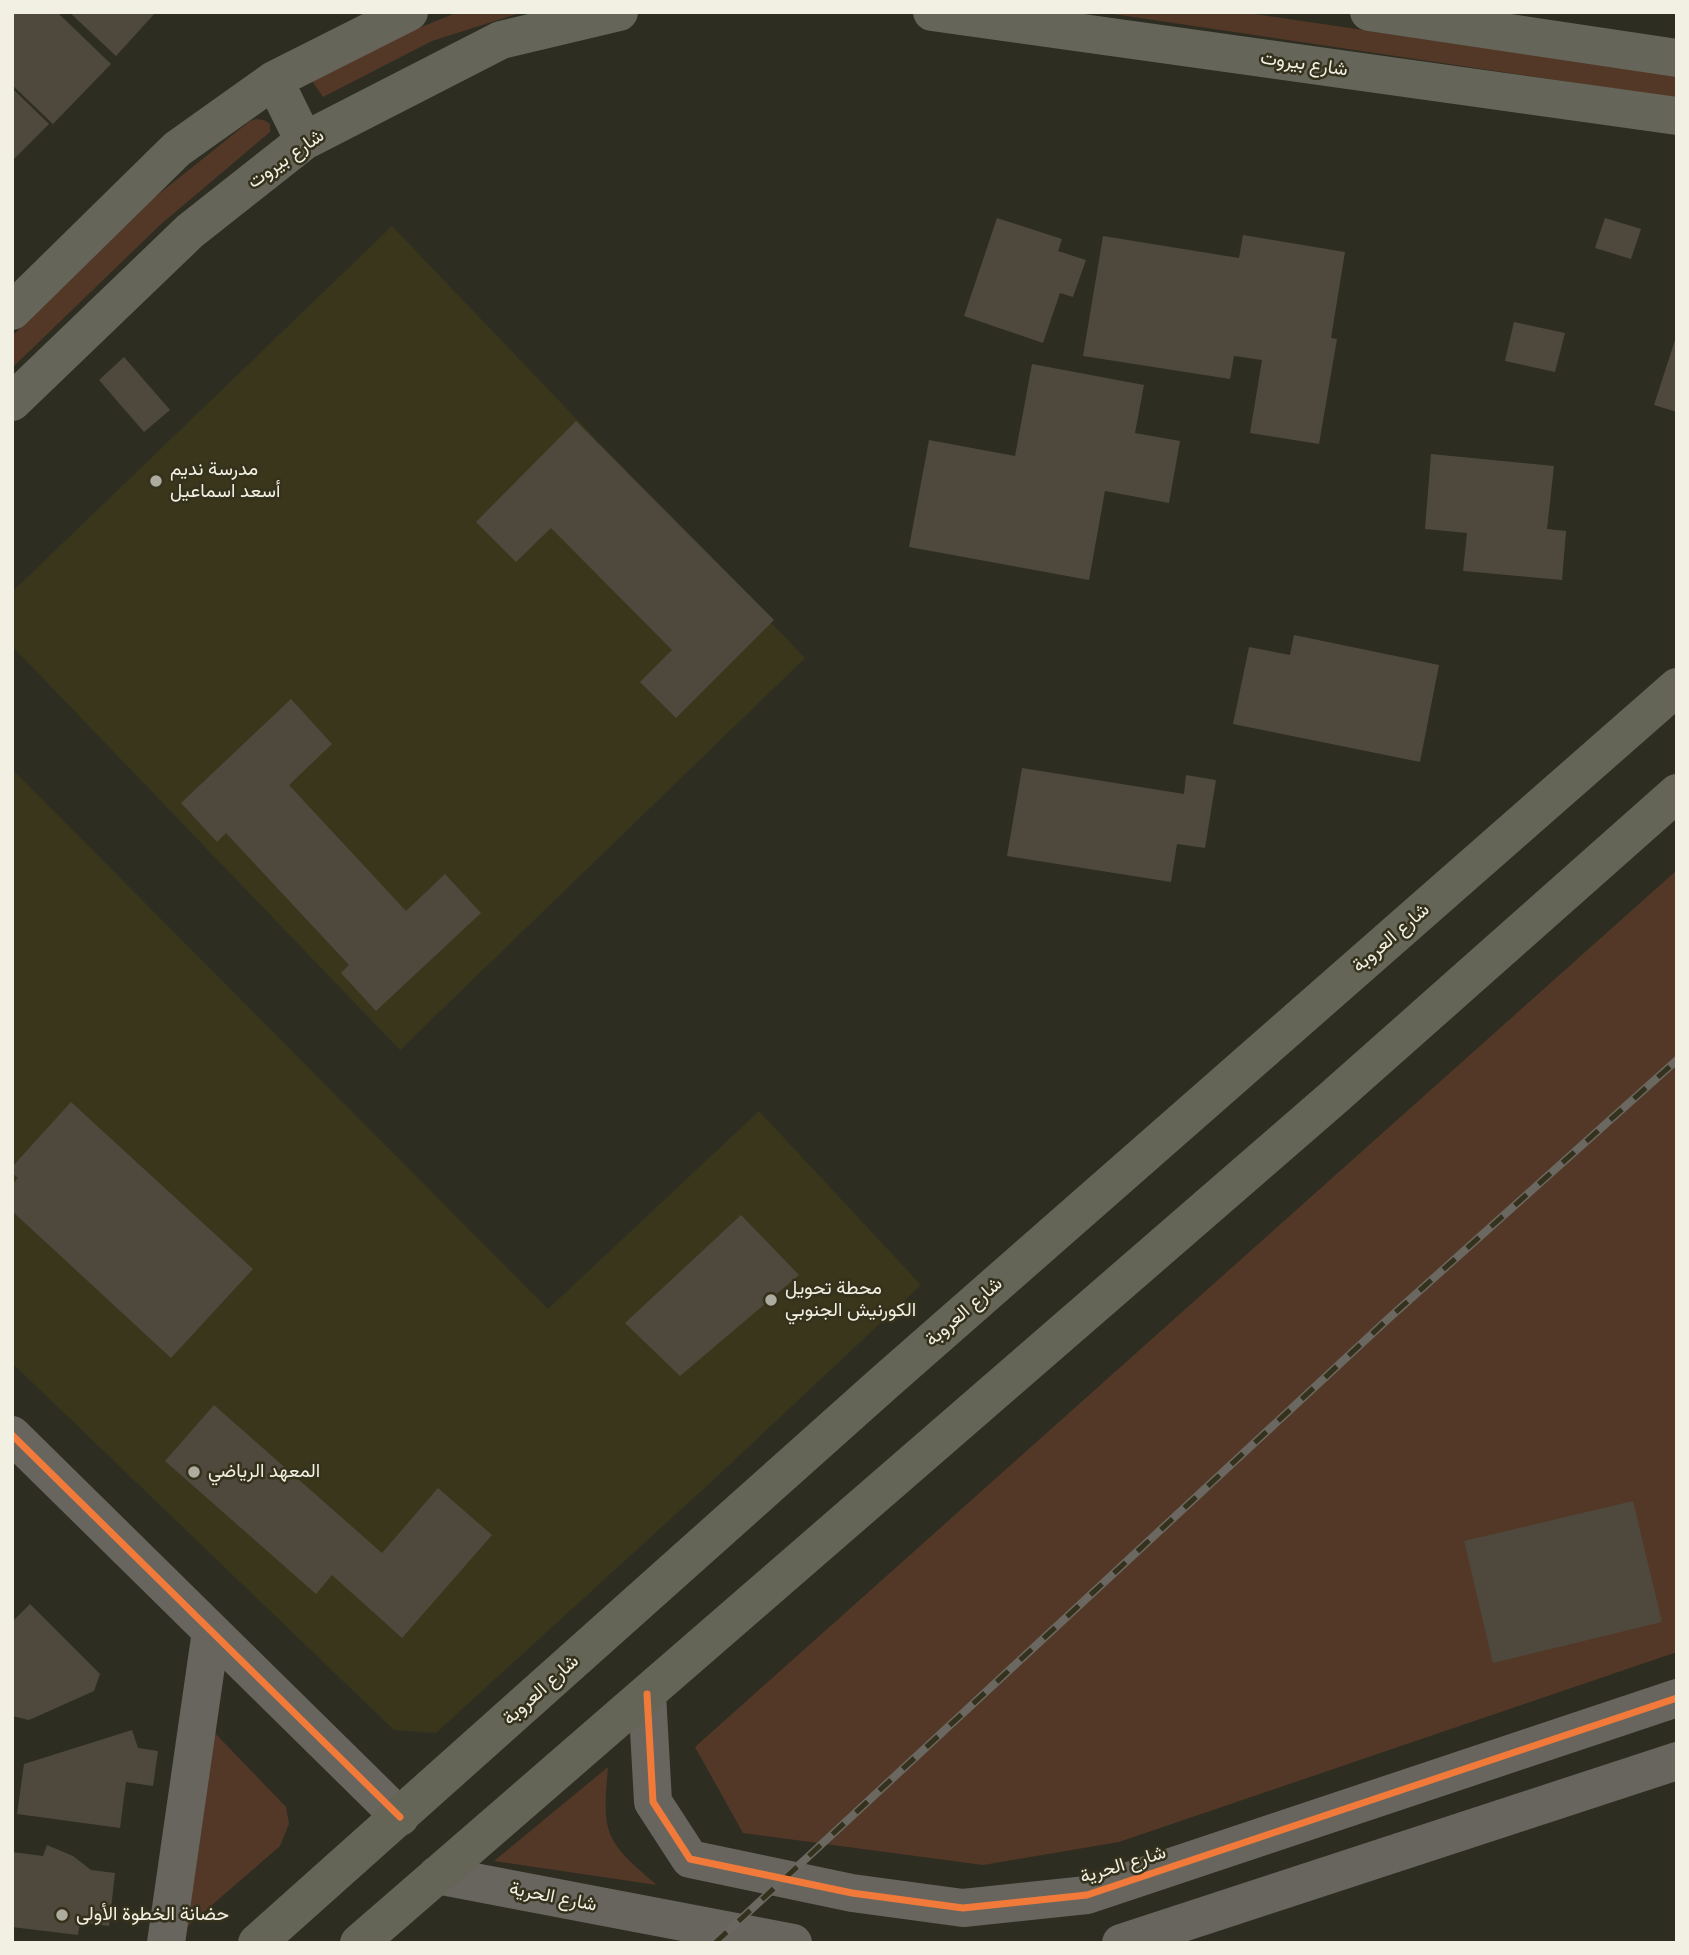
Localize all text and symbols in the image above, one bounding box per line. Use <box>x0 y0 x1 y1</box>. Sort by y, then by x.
street label: شارع بيروت <box>1259 47 1349 81</box>
street label: شارع بيروت <box>243 124 329 194</box>
place label: مدرسة نديم أسعد اسماعيل <box>170 459 280 503</box>
marker: مدرسة نديم أسعد اسماعيل <box>148 473 164 489</box>
street label: شارع العروبة <box>1348 898 1434 978</box>
street label: شارع العروبة <box>921 1272 1007 1352</box>
place label: محطة تحويل الكورنيش الجنوبي <box>785 1278 916 1322</box>
marker: محطة تحويل الكورنيش الجنوبي <box>763 1292 779 1308</box>
place label: المعهد الرياضي <box>208 1461 320 1483</box>
marker: المعهد الرياضي <box>186 1464 202 1480</box>
street label: شارع العروبة <box>498 1650 584 1730</box>
street label: شارع الحرية <box>1077 1841 1169 1889</box>
street label: شارع الحرية <box>507 1877 599 1917</box>
place label: حضانة الخطوة الأولى <box>76 1904 229 1926</box>
marker: حضانة الخطوة الأولى <box>54 1907 70 1923</box>

